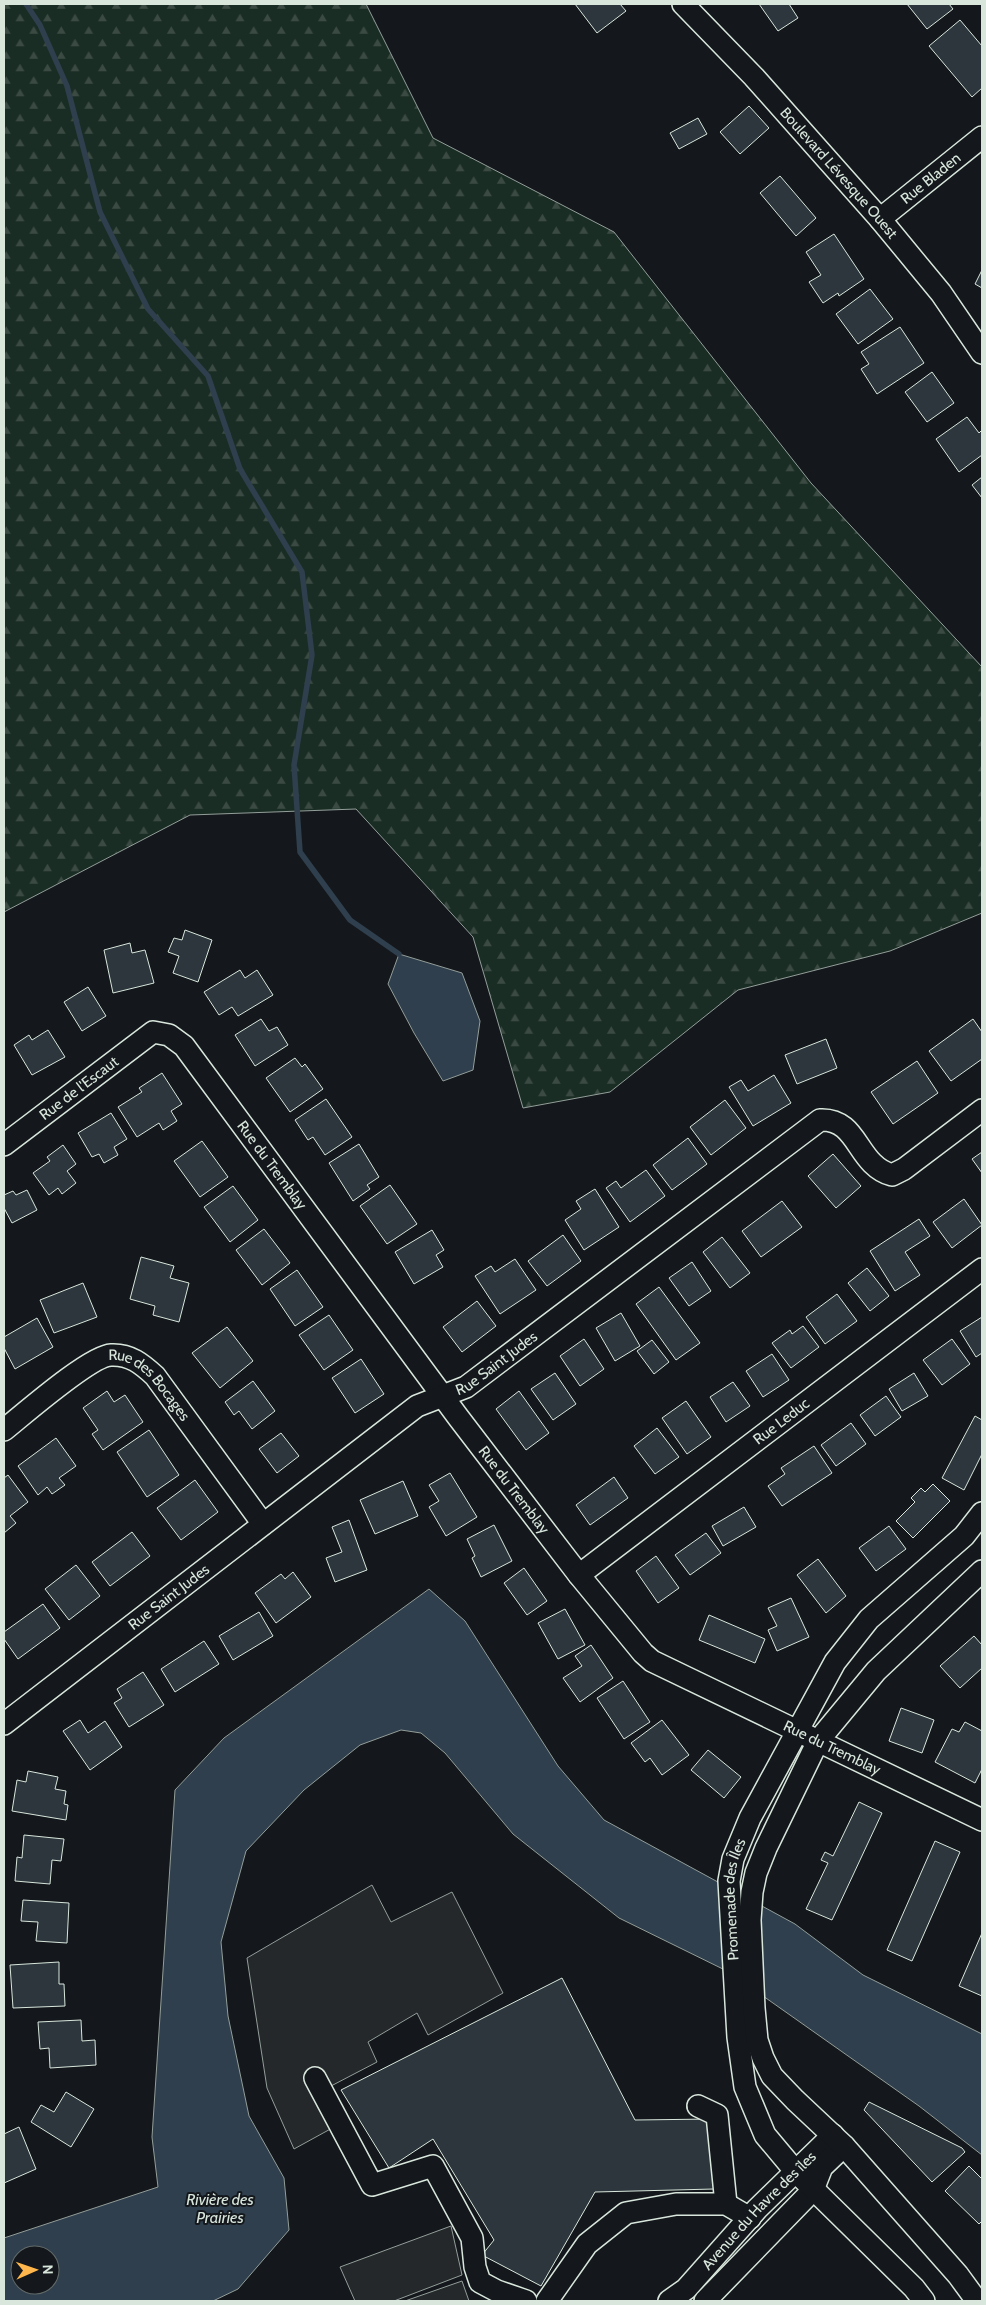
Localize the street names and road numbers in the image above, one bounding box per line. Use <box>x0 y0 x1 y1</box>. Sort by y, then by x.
street label: Boulevard Lévesque Ouest <box>776 104 901 242</box>
street label: Rue Bladen <box>897 149 964 208</box>
street label: Rue de l'Escaut <box>36 1052 122 1124</box>
street label: Rue du Tremblay <box>233 1117 311 1213</box>
street label: Rue Saint Judes <box>453 1327 541 1399</box>
street label: Rue des Bocages <box>108 1346 194 1424</box>
street label: Rue Leduc <box>750 1394 813 1448</box>
street label: Rue du Tremblay <box>475 1442 553 1538</box>
street label: Rue Saint Judes <box>125 1560 213 1634</box>
street label: Rue du Tremblay <box>781 1717 884 1779</box>
street label: Promenade des Îles <box>720 1836 750 1961</box>
street label: Avenue du Havre des îles <box>698 2148 820 2274</box>

